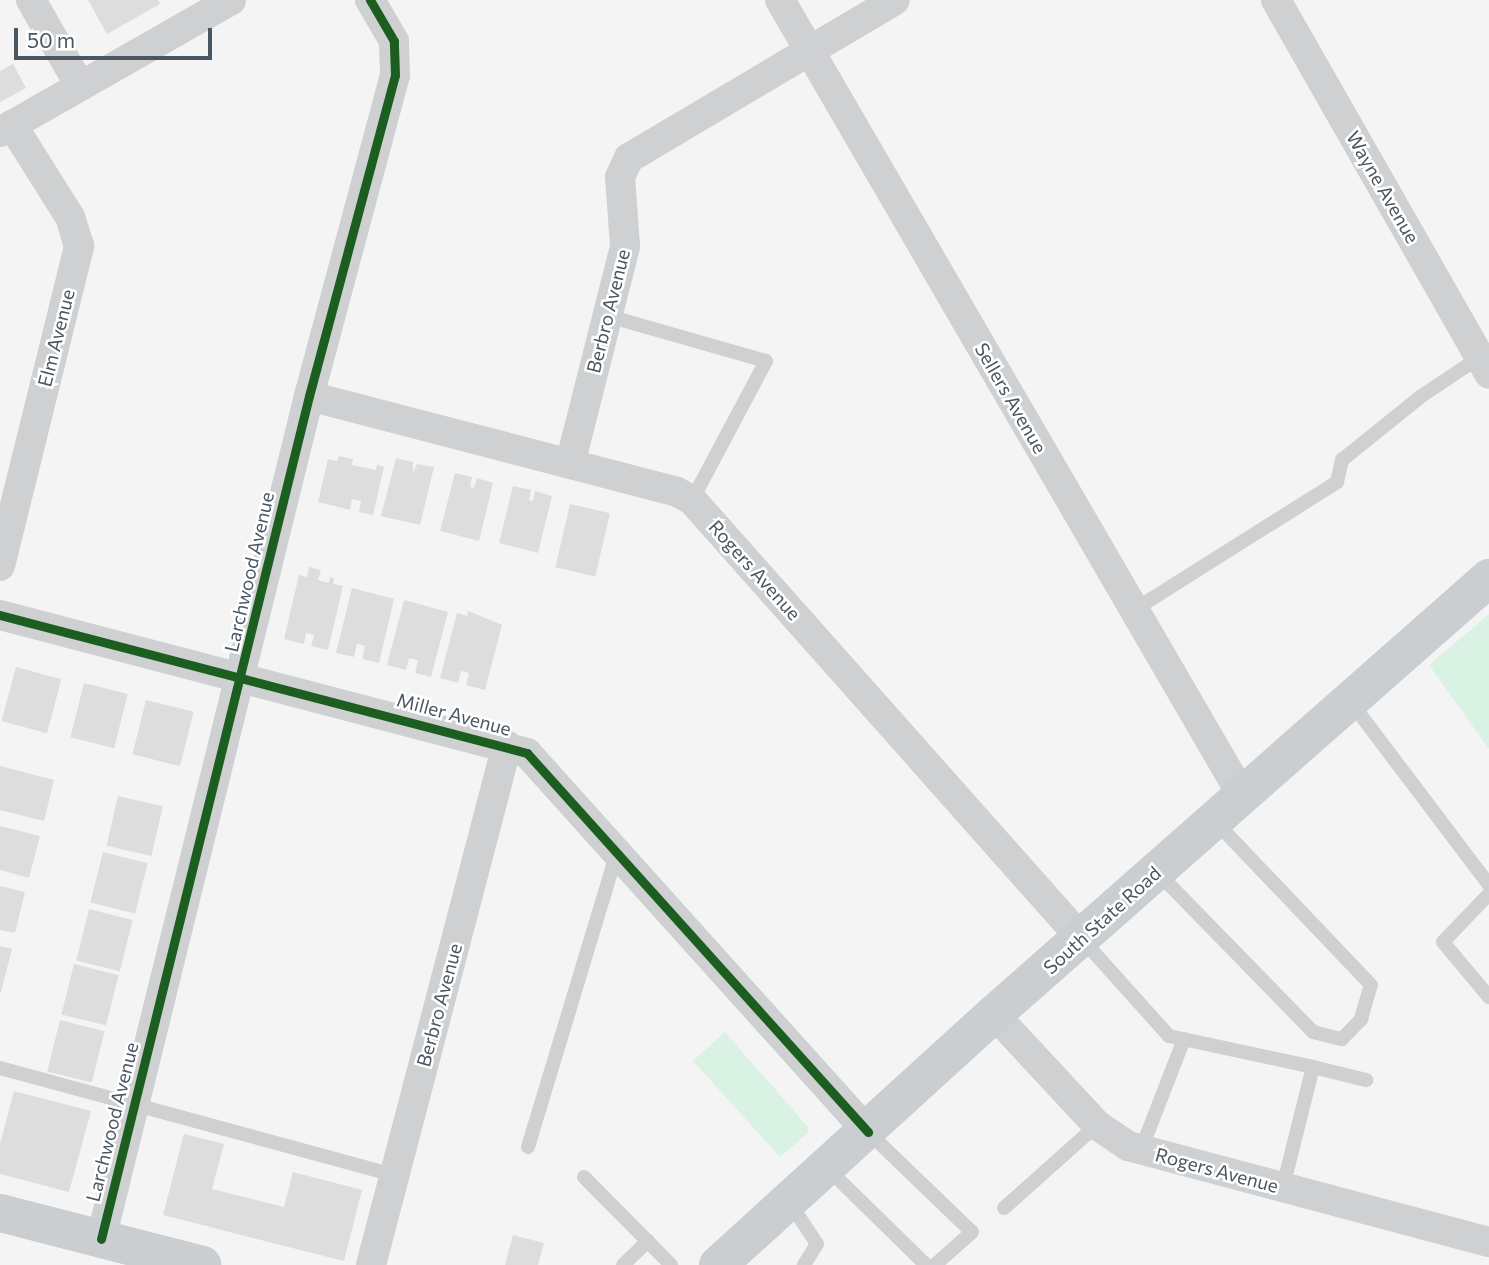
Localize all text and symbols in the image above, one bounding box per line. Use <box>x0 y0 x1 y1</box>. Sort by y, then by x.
scale bar <box>18 14 215 58</box>
text: 50 m <box>27 27 75 52</box>
street label: Wayne Avenue <box>1342 127 1424 247</box>
street label: Berbro Avenue <box>582 247 634 375</box>
street label: Elm Avenue <box>33 287 79 389</box>
street label: Sellers Avenue <box>970 339 1052 457</box>
street label: Larchwood Avenue <box>219 490 279 654</box>
street label: Rogers Avenue <box>704 515 806 625</box>
street label: Miller Avenue <box>394 688 514 740</box>
street label: South State Road <box>1039 861 1165 979</box>
street label: Berbro Avenue <box>412 941 466 1069</box>
street label: Larchwood Avenue <box>81 1040 143 1204</box>
street label: Rogers Avenue <box>1153 1143 1281 1197</box>

